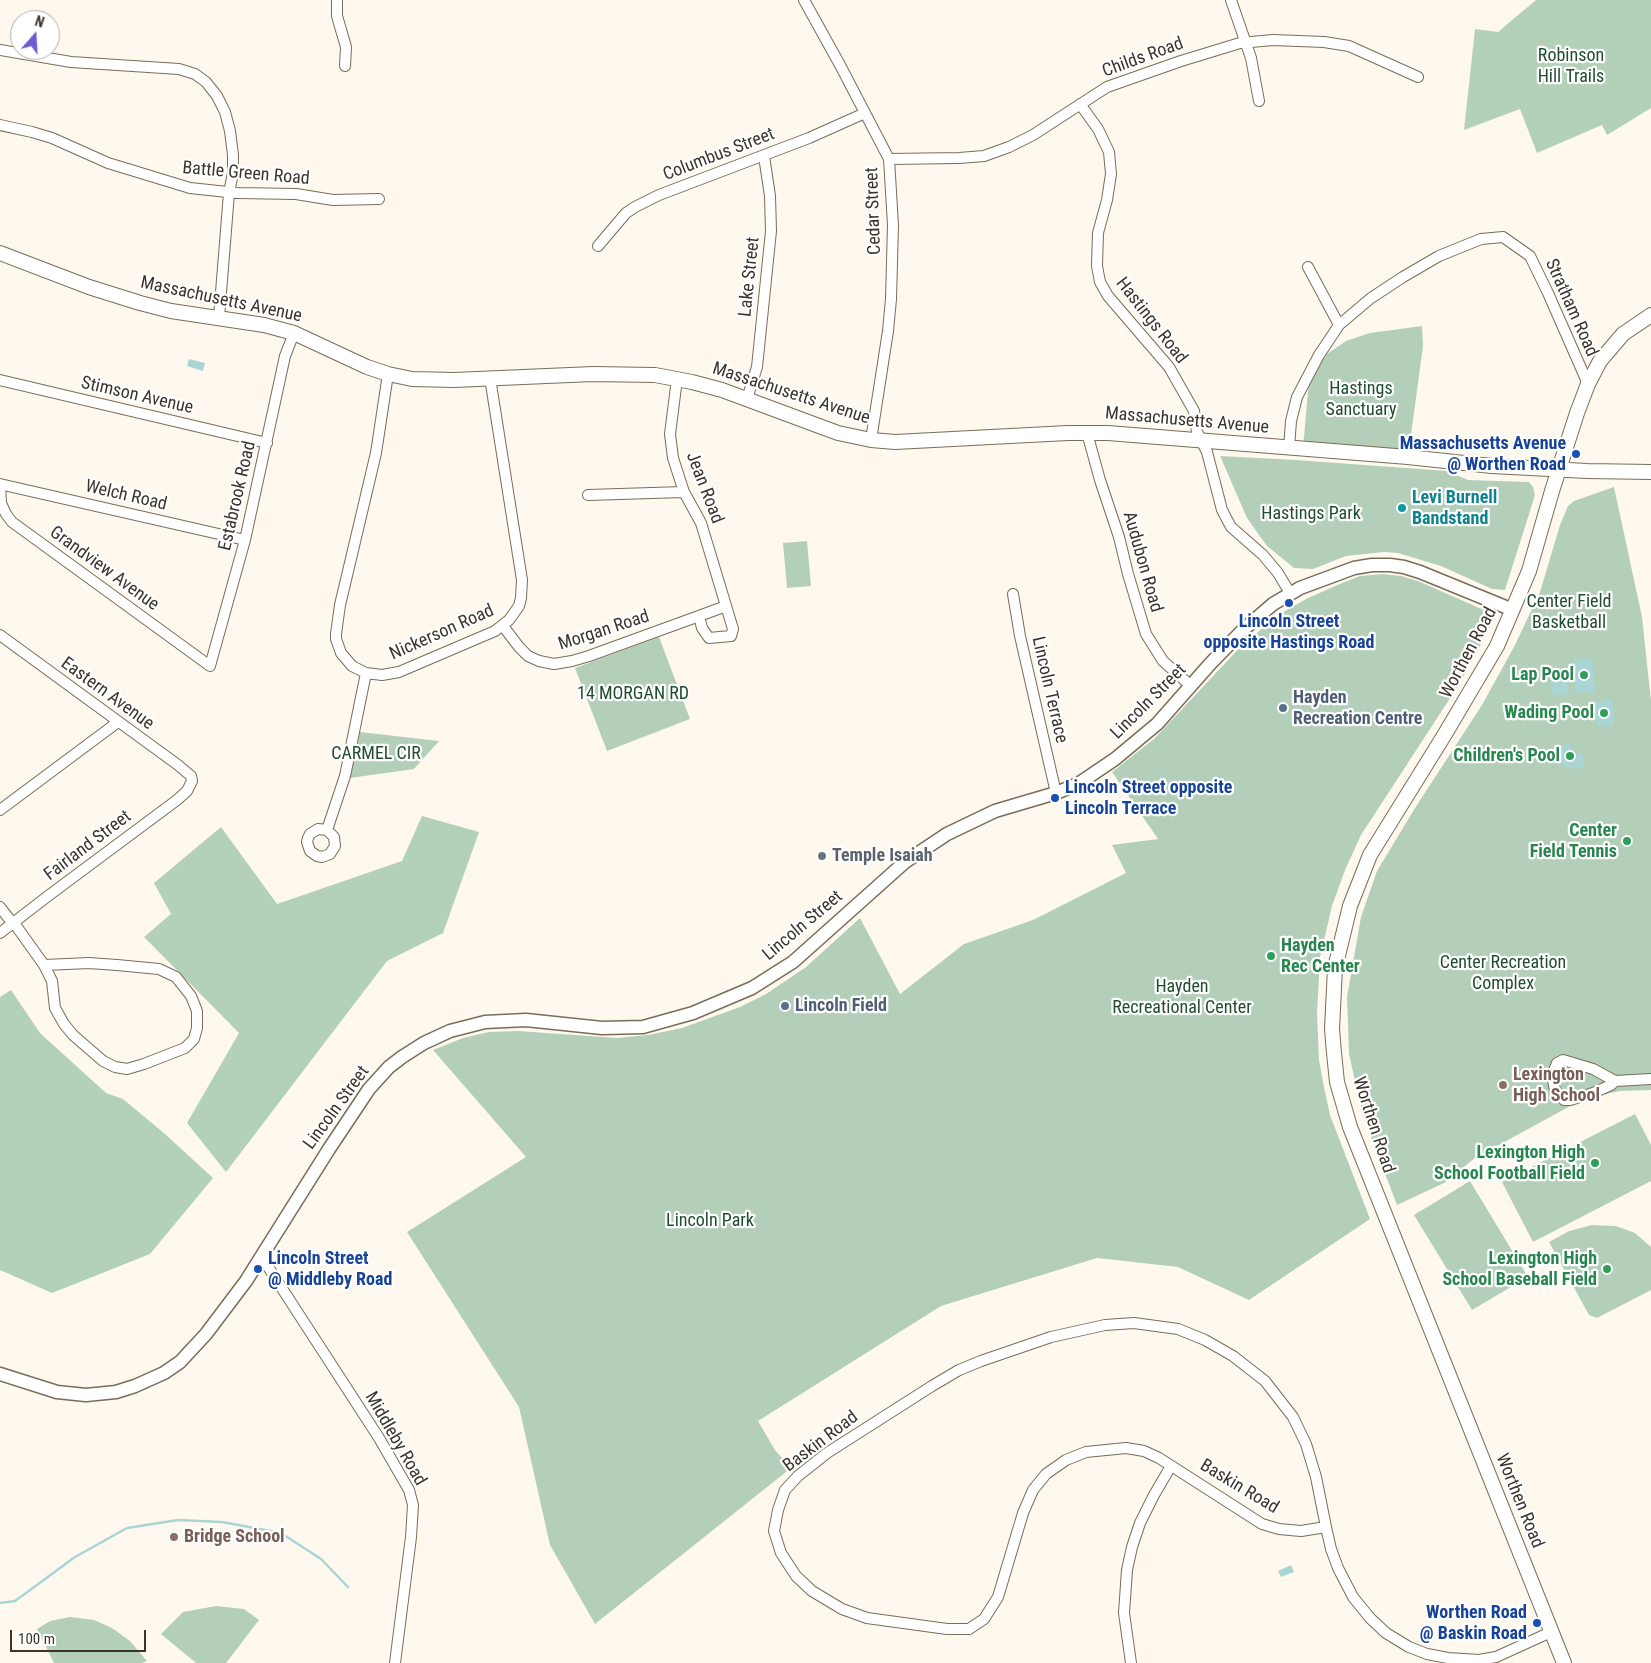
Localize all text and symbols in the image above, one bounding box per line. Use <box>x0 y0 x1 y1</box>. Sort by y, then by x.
north arrow <box>10 10 60 60</box>
text: N <box>33 13 46 31</box>
street label: Childs Road <box>1100 33 1186 83</box>
park label: Robinson Hill Trails <box>1538 45 1604 88</box>
street label: Columbus Street <box>660 124 778 186</box>
street label: Battle Green Road <box>181 158 311 190</box>
street label: Cedar Street <box>862 167 886 255</box>
street label: Lake Street <box>735 236 765 318</box>
street label: Stratham Road <box>1540 256 1602 360</box>
street label: Massachusetts Avenue <box>138 272 304 328</box>
street label: Hastings Road <box>1111 274 1191 368</box>
street label: Massachusetts Avenue <box>709 358 873 430</box>
street label: Stimson Avenue <box>79 373 195 419</box>
park label: Hastings Sanctuary <box>1326 378 1396 420</box>
street label: Massachusetts Avenue <box>1104 403 1270 439</box>
place label: Massachusetts Avenue @ Worthen Road <box>1400 433 1566 476</box>
street label: Estabrook Road <box>215 439 261 553</box>
marker: Massachusetts Avenue @ Worthen Road <box>1570 448 1582 460</box>
street label: Jean Road <box>681 449 727 527</box>
street label: Welch Road <box>83 476 169 516</box>
place label: Levi Burnell Bandstand <box>1412 487 1497 530</box>
marker: Levi Burnell Bandstand <box>1396 502 1408 514</box>
park label: Hastings Park <box>1261 503 1361 525</box>
street label: Audubon Road <box>1117 509 1167 615</box>
street label: Grandview Avenue <box>45 522 163 616</box>
park label: Center Field Basketball <box>1526 591 1612 634</box>
marker: Lincoln Street opposite Hastings Road <box>1283 597 1295 609</box>
street label: Nickerson Road <box>387 600 497 666</box>
street label: Worthen Road <box>1436 604 1502 702</box>
street label: Morgan Road <box>556 606 652 656</box>
place label: Lincoln Street opposite Hastings Road <box>1203 611 1375 654</box>
street label: Lincoln Terrace <box>1026 635 1072 745</box>
street label: Eastern Avenue <box>56 653 158 735</box>
street label: Lincoln Street <box>1107 660 1191 744</box>
place label: Lap Pool <box>1511 664 1574 686</box>
marker: Lap Pool <box>1578 669 1590 681</box>
park label: 14 MORGAN RD <box>577 683 689 705</box>
place label: Hayden Recreation Centre <box>1293 687 1422 730</box>
marker: Hayden Recreation Centre <box>1277 702 1289 714</box>
place label: Wading Pool <box>1504 702 1594 724</box>
marker: Wading Pool <box>1598 707 1610 719</box>
park label: CARMEL CIR <box>331 743 421 765</box>
place label: Children's Pool <box>1453 745 1560 767</box>
marker: Children's Pool <box>1564 750 1576 762</box>
place label: Lincoln Street opposite Lincoln Terrace <box>1065 777 1232 820</box>
marker: Lincoln Street opposite Lincoln Terrace <box>1049 792 1061 804</box>
street label: Fairland Street <box>40 806 136 886</box>
place label: Center Field Tennis <box>1530 820 1617 862</box>
marker: Center Field Tennis <box>1621 835 1633 847</box>
place label: Temple Isaiah <box>832 845 933 867</box>
marker: Temple Isaiah <box>816 850 828 862</box>
street label: Lincoln Street <box>759 886 847 966</box>
place label: Hayden Rec Center <box>1281 935 1360 978</box>
marker: Hayden Rec Center <box>1265 950 1277 962</box>
park label: Center Recreation Complex <box>1440 952 1566 994</box>
park label: Hayden Recreational Center <box>1112 976 1252 1019</box>
place label: Lincoln Field <box>795 995 887 1017</box>
marker: Lincoln Field <box>779 1000 791 1012</box>
street label: Lincoln Street <box>299 1062 375 1154</box>
place label: Lexington High School <box>1513 1064 1600 1106</box>
street label: Worthen Road <box>1347 1074 1399 1176</box>
marker: Lexington High School <box>1497 1079 1509 1091</box>
place label: Lexington High School Football Field <box>1434 1142 1585 1184</box>
marker: Lexington High School Football Field <box>1589 1157 1601 1169</box>
park label: Lincoln Park <box>666 1210 754 1232</box>
place label: Lincoln Street @ Middleby Road <box>268 1248 392 1290</box>
place label: Lexington High School Baseball Field <box>1442 1248 1597 1290</box>
marker: Lincoln Street @ Middleby Road <box>252 1263 264 1275</box>
marker: Lexington High School Baseball Field <box>1601 1263 1613 1275</box>
street label: Middleby Road <box>359 1388 431 1490</box>
street label: Baskin Road <box>779 1407 863 1477</box>
street label: Worthen Road <box>1490 1451 1548 1551</box>
street label: Baskin Road <box>1196 1455 1282 1519</box>
place label: Bridge School <box>184 1526 285 1548</box>
marker: Bridge School <box>168 1531 180 1543</box>
place label: Worthen Road @ Baskin Road <box>1420 1602 1527 1645</box>
marker: Worthen Road @ Baskin Road <box>1531 1617 1543 1629</box>
scale bar <box>12 1620 149 1652</box>
text: 100 m <box>18 1630 55 1648</box>

